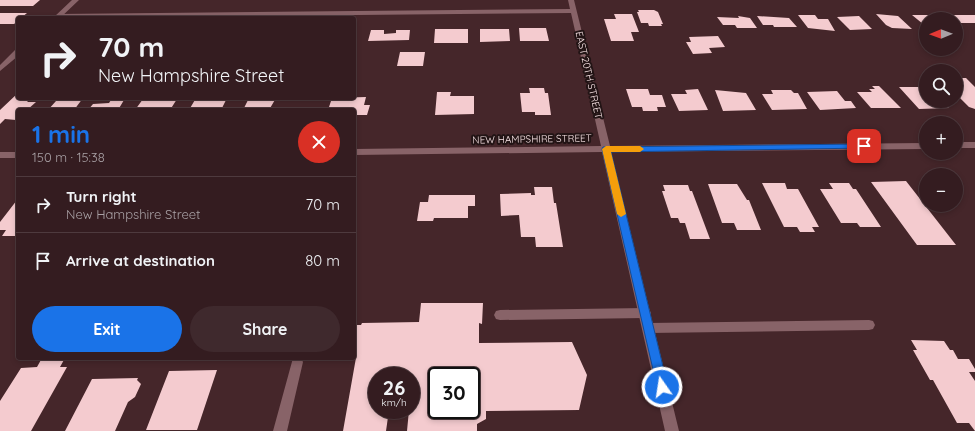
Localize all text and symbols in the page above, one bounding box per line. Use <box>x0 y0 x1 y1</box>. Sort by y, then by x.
north arrow <box>919 12 963 56</box>
map controls <box>919 12 963 212</box>
text: 70 m <box>98 29 164 64</box>
street label: EAST 20TH STREET <box>573 30 605 120</box>
icon: right <box>32 32 84 84</box>
text: New Hampshire Street <box>98 64 284 87</box>
button: search <box>919 64 963 108</box>
button: + <box>919 116 963 160</box>
text: 1 min <box>32 119 90 149</box>
button: close <box>298 121 340 163</box>
pin <box>847 129 881 163</box>
street label: NEW HAMPSHIRE STREET <box>472 131 592 147</box>
icon: arrive <box>853 135 875 157</box>
text: 150 m · 15:38 <box>32 149 105 165</box>
button: − <box>919 168 963 212</box>
text: Turn right <box>66 187 137 206</box>
icon: right <box>32 194 54 216</box>
text: 70 m <box>306 195 340 214</box>
text: New Hampshire Street <box>66 206 201 222</box>
icon: arrive <box>32 250 54 272</box>
text: Arrive at destination <box>66 251 215 270</box>
text: 80 m <box>305 251 340 270</box>
button: Exit <box>32 306 182 352</box>
button: Share <box>190 306 340 352</box>
position arrow <box>641 366 683 408</box>
speed limit sign: 30 <box>428 367 480 419</box>
text: 26 <box>383 375 405 400</box>
text: km/h <box>381 396 407 409</box>

